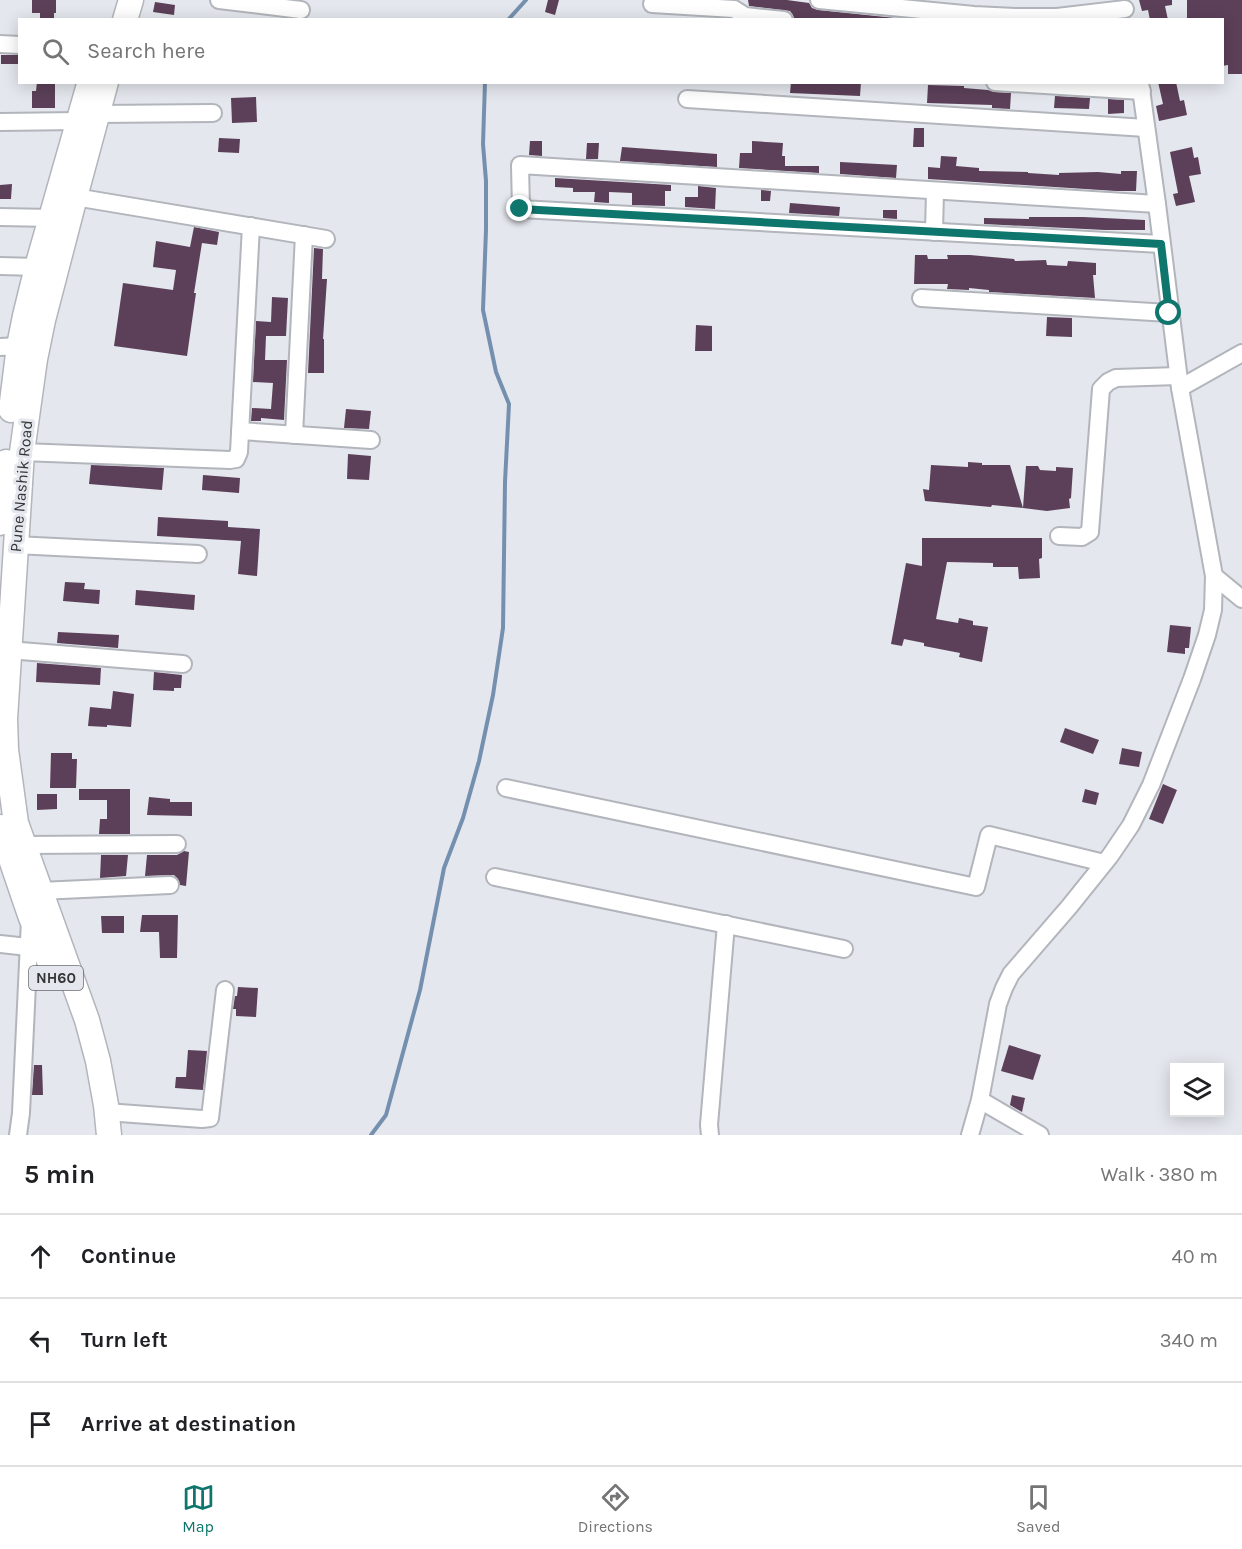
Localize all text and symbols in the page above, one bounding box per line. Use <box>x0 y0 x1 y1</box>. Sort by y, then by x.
search box <box>18 18 1224 84</box>
icon: search <box>39 35 72 68</box>
text: Search here <box>87 38 205 64</box>
route end <box>506 195 532 221</box>
route start <box>1155 299 1181 325</box>
street label: Pune Nashik Road <box>6 419 36 553</box>
road number: NH60 <box>29 966 83 990</box>
map controls <box>1170 1063 1224 1117</box>
button: layers <box>1170 1063 1224 1117</box>
text: 5 min <box>24 1159 95 1190</box>
text: Walk · 380 m <box>1100 1163 1218 1186</box>
icon: ahead <box>24 1240 57 1273</box>
text: Continue <box>81 1243 176 1269</box>
text: 40 m <box>1172 1245 1218 1268</box>
icon: left <box>24 1324 57 1357</box>
text: Turn left <box>81 1327 168 1353</box>
text: 340 m <box>1160 1329 1218 1352</box>
icon: arrive <box>24 1408 57 1441</box>
text: Arrive at destination <box>81 1411 296 1437</box>
tab: Map <box>182 1481 215 1536</box>
tab: Directions <box>578 1481 653 1536</box>
tab: Saved <box>1016 1481 1060 1536</box>

